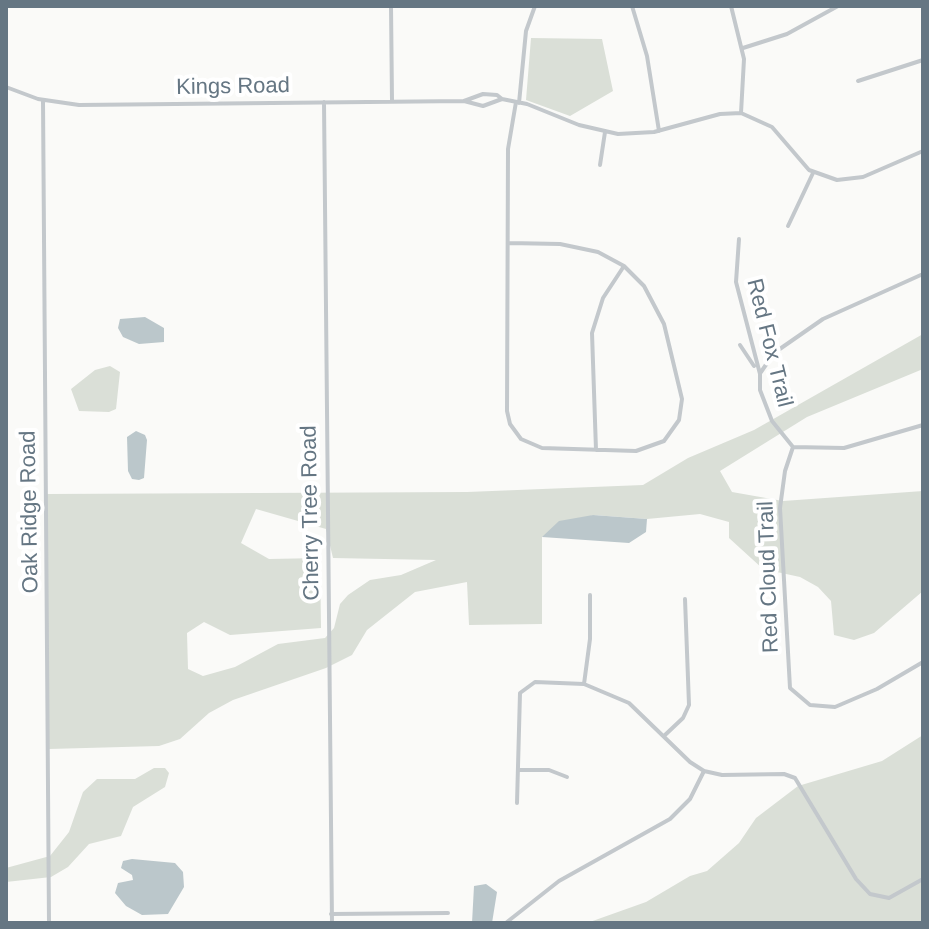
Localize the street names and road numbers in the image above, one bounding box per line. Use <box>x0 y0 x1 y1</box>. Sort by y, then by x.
street label: Kings Road <box>176 73 290 101</box>
street label: Red Fox Trail <box>740 276 798 410</box>
street label: Cherry Tree Road <box>296 425 326 601</box>
street label: Oak Ridge Road <box>15 430 45 594</box>
street label: Red Cloud Trail <box>753 501 785 653</box>

